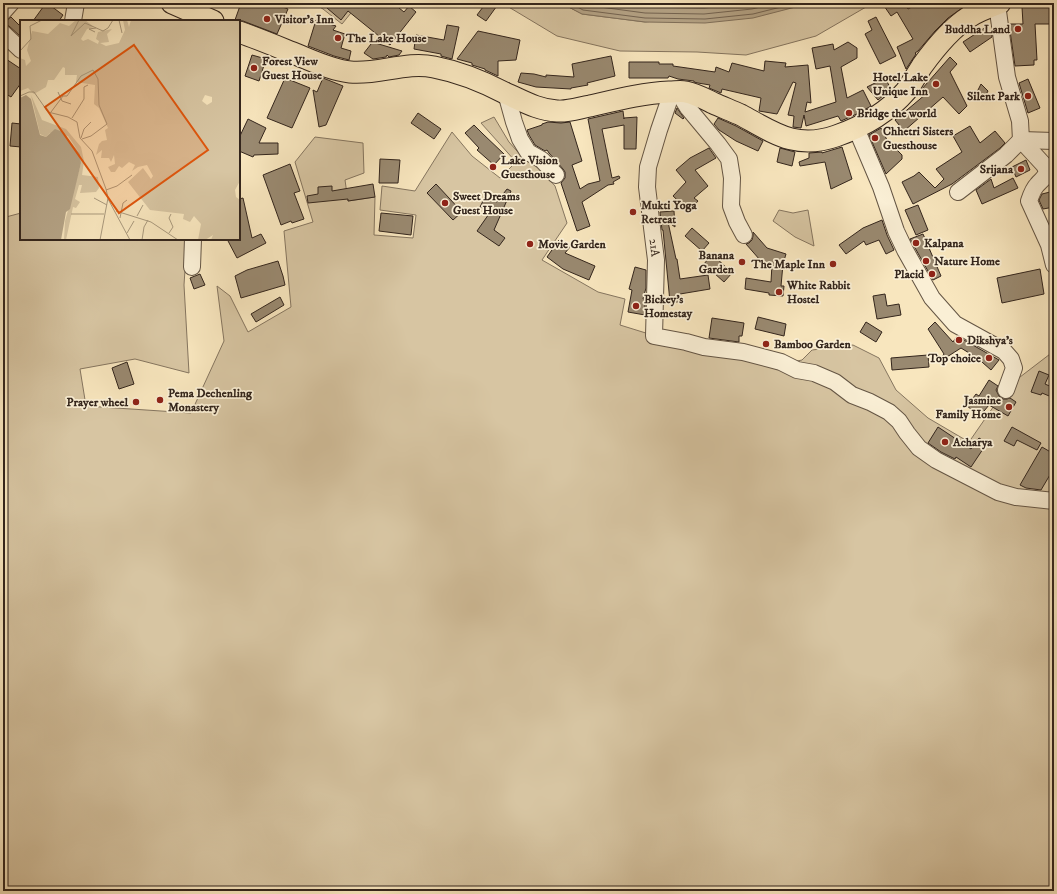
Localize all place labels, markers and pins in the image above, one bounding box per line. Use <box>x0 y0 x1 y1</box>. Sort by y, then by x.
place label: Visitor's Inn <box>274 12 334 27</box>
marker: Visitor's Inn <box>262 14 272 24</box>
place label: Buddha Land <box>945 22 1011 37</box>
marker: Buddha Land <box>1013 24 1023 34</box>
place label: The Lake House <box>345 31 427 46</box>
marker: The Lake House <box>333 33 343 43</box>
place label: Forest View Guest House <box>262 54 322 83</box>
marker: Forest View Guest House <box>249 63 259 73</box>
place label: Hotel Lake Unique Inn <box>873 70 929 99</box>
marker: Hotel Lake Unique Inn <box>931 79 941 89</box>
place label: Silent Park <box>967 89 1021 104</box>
marker: Silent Park <box>1023 91 1033 101</box>
place label: Bridge the world <box>857 106 938 121</box>
marker: Bridge the world <box>844 108 854 118</box>
place label: Chhetri Sisters Guesthouse <box>883 124 953 153</box>
marker: Chhetri Sisters Guesthouse <box>870 133 880 143</box>
place label: Lake Vision Guesthouse <box>501 153 559 182</box>
marker: Lake Vision Guesthouse <box>488 162 498 172</box>
place label: Srijana <box>980 162 1014 177</box>
marker: Srijana <box>1016 164 1026 174</box>
place label: Sweet Dreams Guest House <box>453 189 520 218</box>
marker: Sweet Dreams Guest House <box>440 198 450 208</box>
place label: Mukti Yoga Retreat <box>641 198 697 227</box>
marker: Mukti Yoga Retreat <box>628 207 638 217</box>
place label: Kalpana <box>924 236 965 251</box>
place label: Movie Garden <box>538 237 606 252</box>
marker: Kalpana <box>911 238 921 248</box>
marker: Movie Garden <box>525 239 535 249</box>
place label: Banana Garden <box>699 248 735 277</box>
place label: Nature Home <box>934 254 1000 269</box>
marker: Nature Home <box>921 256 931 266</box>
marker: Banana Garden <box>737 257 747 267</box>
place label: The Maple Inn <box>750 257 826 272</box>
marker: The Maple Inn <box>828 259 838 269</box>
place label: Placid <box>894 267 925 282</box>
marker: Placid <box>927 269 937 279</box>
place label: White Rabbit Hostel <box>786 278 850 307</box>
marker: White Rabbit Hostel <box>774 287 784 297</box>
place label: Bickey's Homestay <box>644 292 693 321</box>
marker: Bickey's Homestay <box>631 301 641 311</box>
place label: Dikshya's <box>967 333 1013 348</box>
marker: Dikshya's <box>954 335 964 345</box>
place label: Bamboo Garden <box>774 337 851 352</box>
marker: Bamboo Garden <box>761 339 771 349</box>
place label: Top choice <box>927 351 981 366</box>
marker: Top choice <box>984 353 994 363</box>
place label: Pema Dechenling Monastery <box>168 386 253 415</box>
place label: Jasmine Family Home <box>935 393 1001 422</box>
place label: Prayer wheel <box>67 395 128 410</box>
marker: Pema Dechenling Monastery <box>155 395 165 405</box>
marker: Prayer wheel <box>131 397 141 407</box>
marker: Jasmine Family Home <box>1004 402 1014 412</box>
place label: Acharya <box>952 435 993 450</box>
marker: Acharya <box>940 437 950 447</box>

